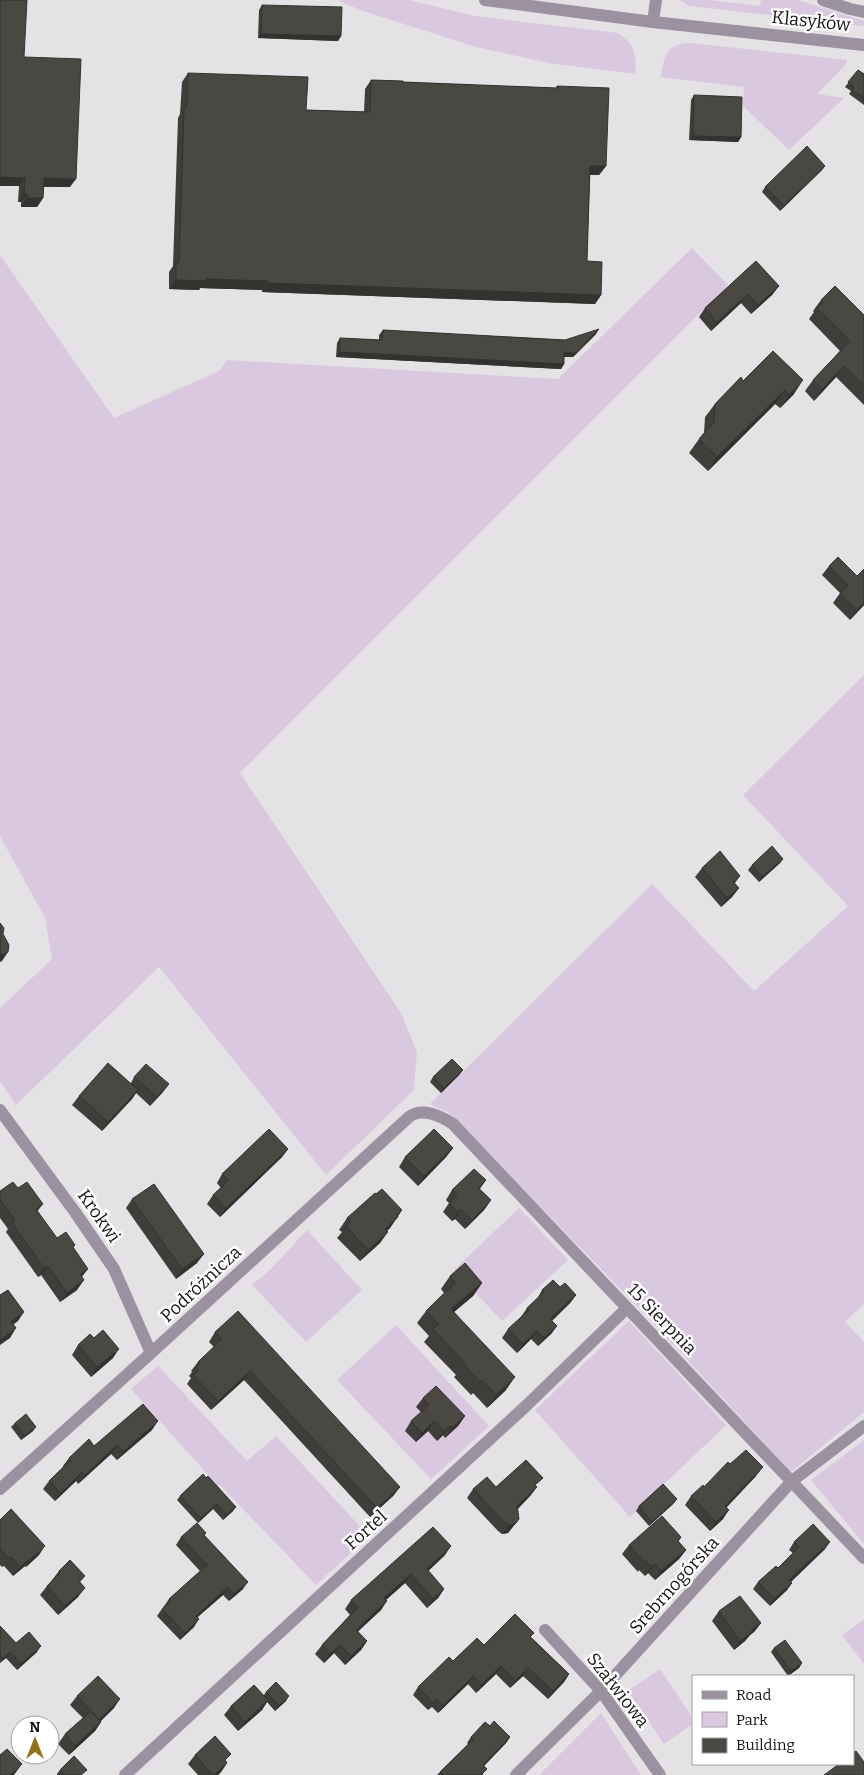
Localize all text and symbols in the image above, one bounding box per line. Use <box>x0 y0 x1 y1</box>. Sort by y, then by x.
street label: Klasyków <box>771 6 852 36</box>
street label: Krokwi <box>73 1185 125 1247</box>
street label: Podróżnicza <box>156 1241 246 1327</box>
street label: 15 Sierpnia <box>623 1279 702 1359</box>
street label: Fortel <box>340 1505 392 1555</box>
street label: Srebrnogórska <box>624 1532 724 1638</box>
street label: Szałwiowa <box>582 1648 654 1732</box>
legend <box>692 1675 854 1765</box>
text: Road <box>736 1686 771 1704</box>
text: Park <box>736 1711 768 1729</box>
north arrow <box>10 1715 60 1765</box>
text: N <box>30 1719 41 1736</box>
text: Building <box>736 1736 795 1754</box>

